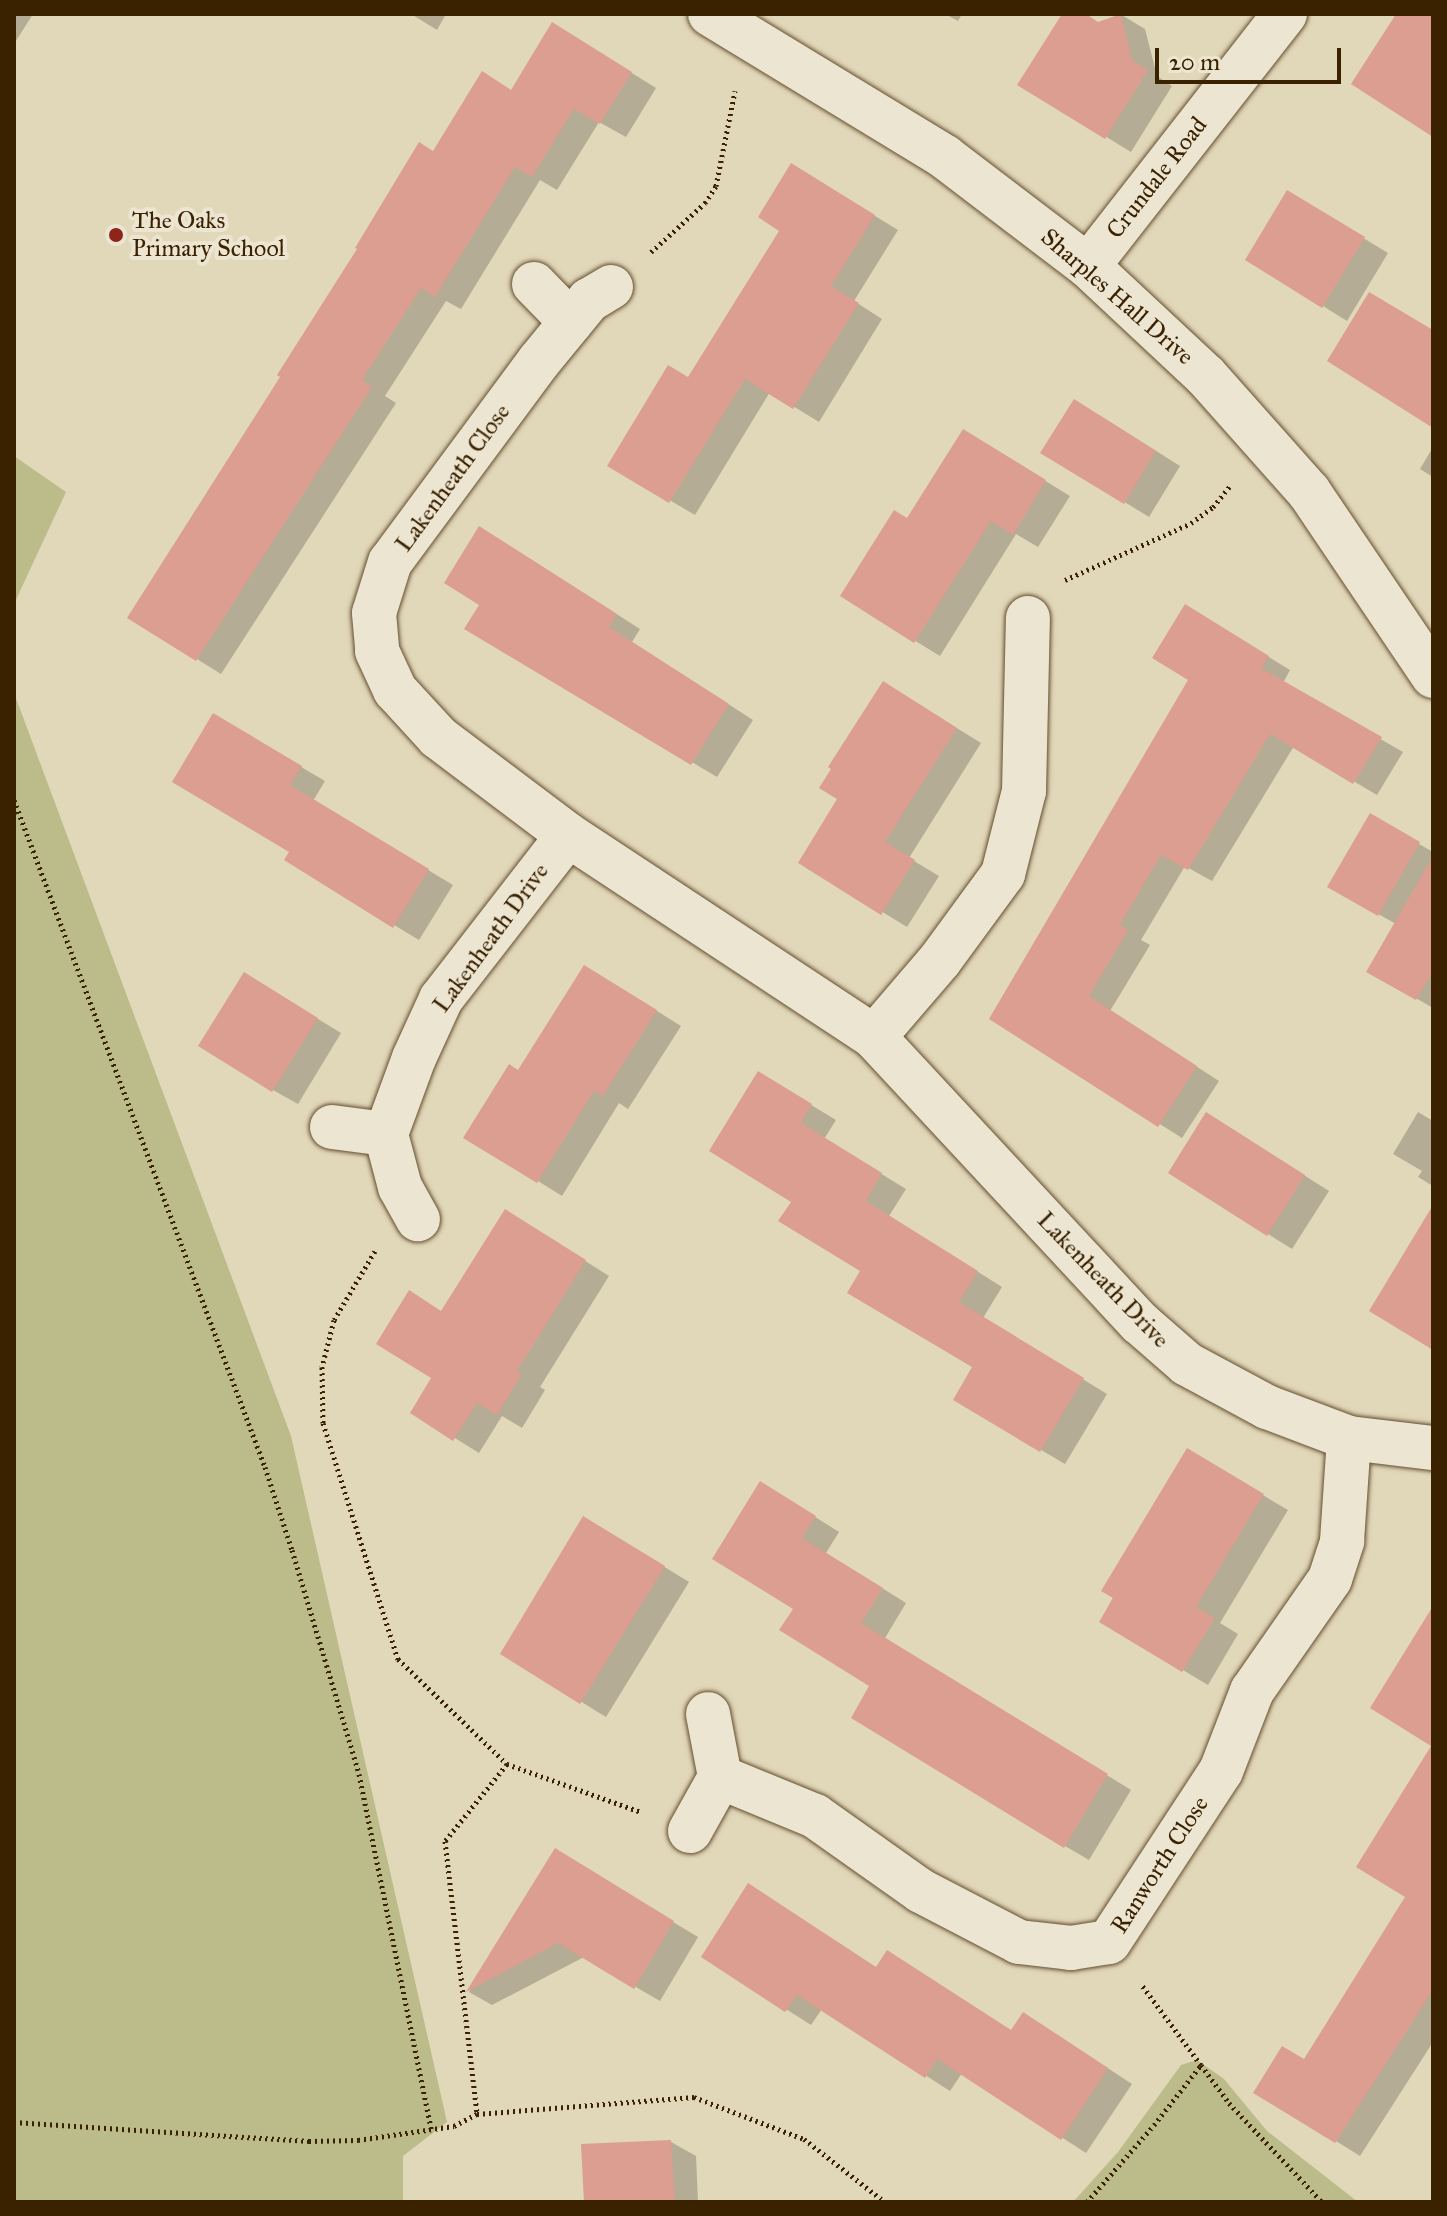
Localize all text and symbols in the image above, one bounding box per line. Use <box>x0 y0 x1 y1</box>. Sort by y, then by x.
scale bar <box>1159 32 1345 82</box>
text: 20 m <box>1169 47 1220 77</box>
street label: Crundale Road <box>1101 112 1213 244</box>
place label: The Oaks Primary School <box>132 207 285 263</box>
street label: Sharples Hall Drive <box>1035 223 1199 371</box>
marker: The Oaks Primary School <box>107 226 125 244</box>
street label: Lakenheath Close <box>390 398 516 558</box>
street label: Lakenheath Drive <box>427 858 555 1018</box>
street label: Lakenheath Drive <box>1031 1206 1175 1354</box>
street label: Ranworth Close <box>1105 1791 1215 1939</box>

